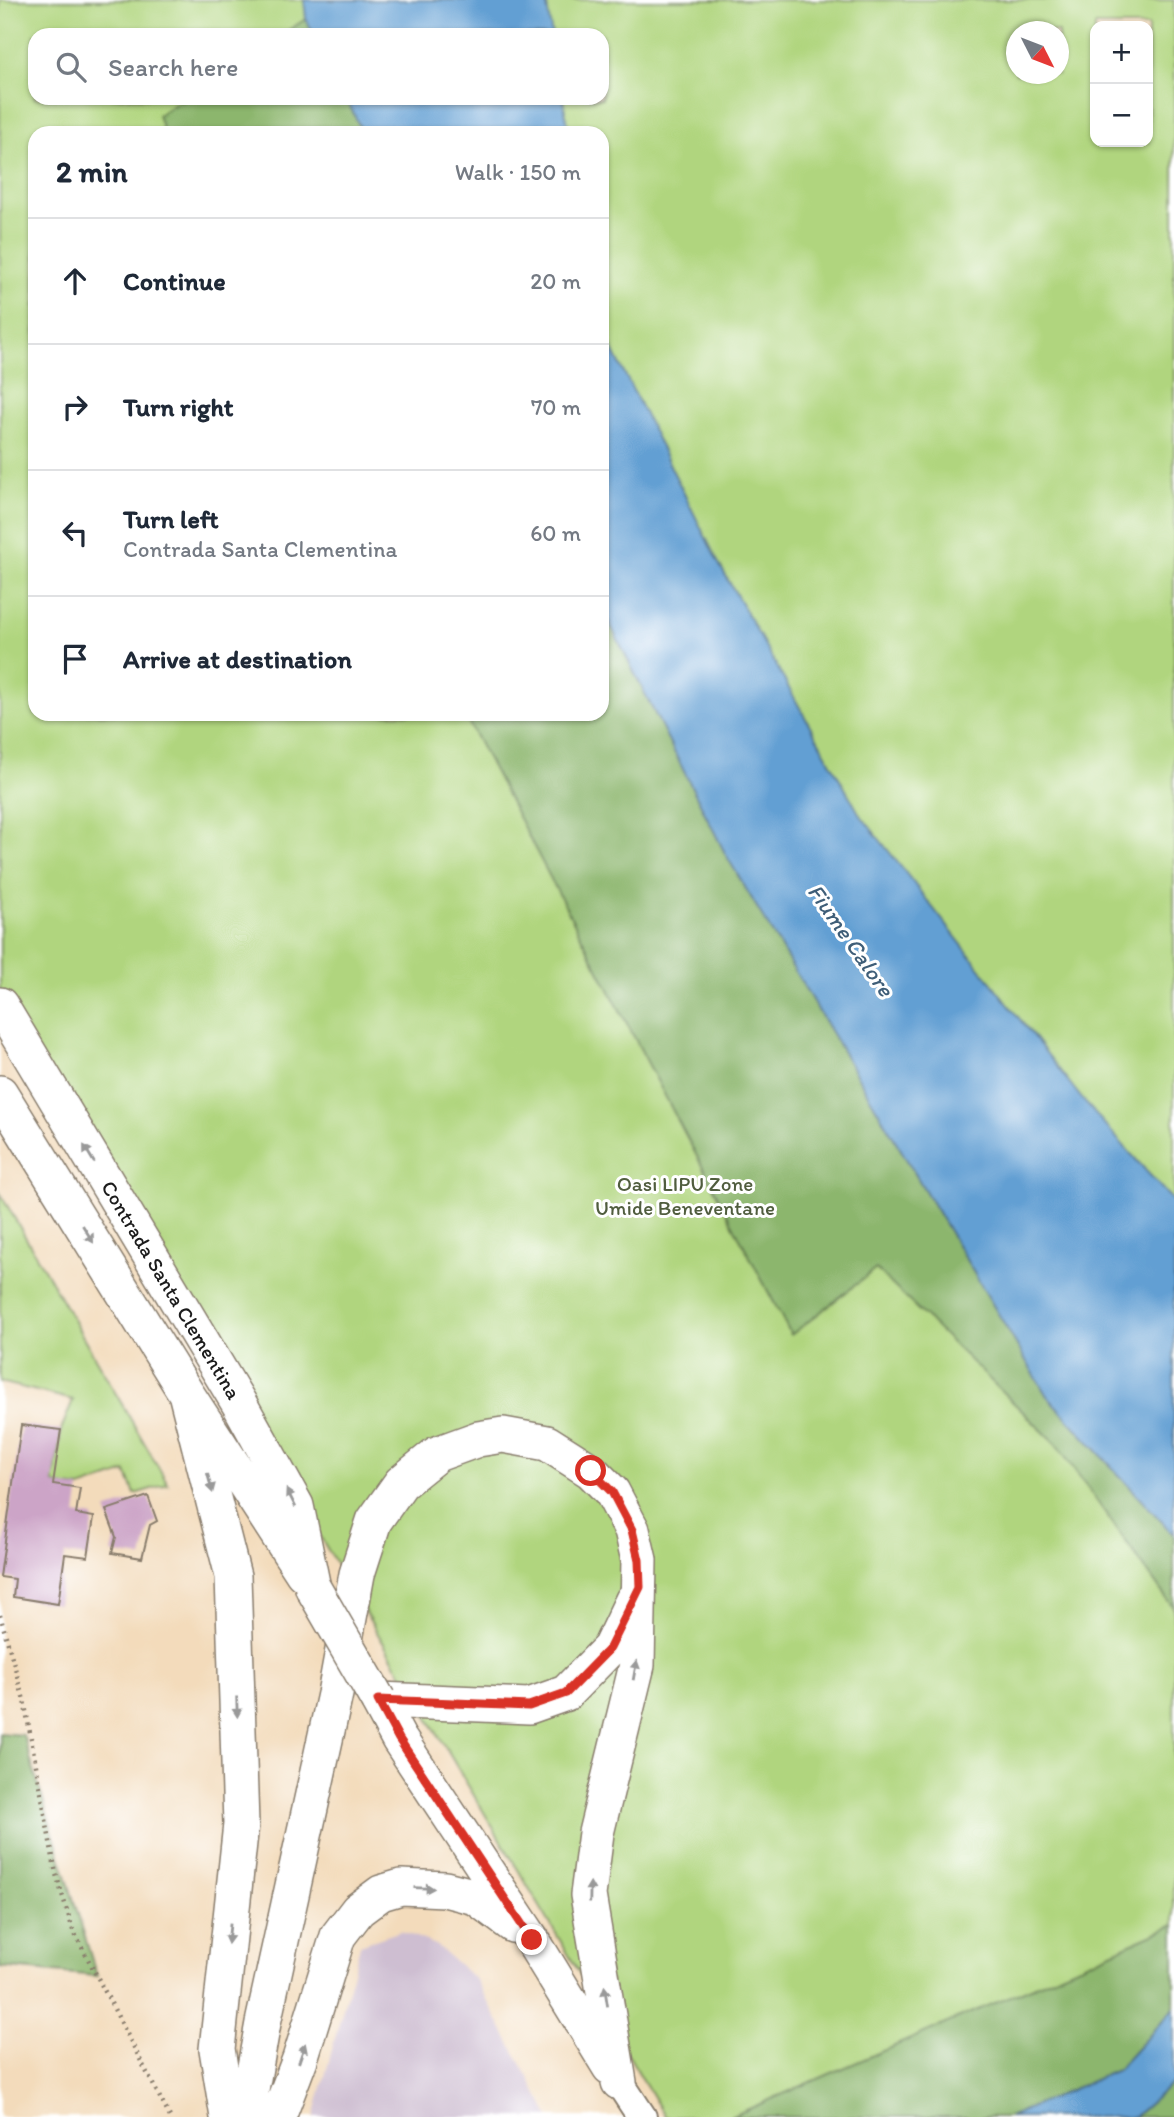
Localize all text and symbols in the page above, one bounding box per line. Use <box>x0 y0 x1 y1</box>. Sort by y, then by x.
north arrow <box>1006 21 1069 84</box>
map controls <box>1090 21 1153 147</box>
button: + <box>1090 21 1153 84</box>
search box <box>28 28 609 105</box>
icon: search <box>52 48 90 86</box>
text: Search here <box>108 51 238 83</box>
button: − <box>1090 84 1153 147</box>
text: 2 min <box>56 153 127 190</box>
text: Walk · 150 m <box>455 158 581 186</box>
icon: ahead <box>56 262 94 300</box>
text: Continue <box>123 265 226 297</box>
text: 20 m <box>530 267 581 295</box>
icon: right <box>56 388 94 426</box>
text: Turn right <box>123 391 234 423</box>
text: 70 m <box>531 393 581 421</box>
text: Turn left <box>123 503 219 535</box>
icon: left <box>56 514 94 552</box>
text: 60 m <box>530 519 581 547</box>
text: Contrada Santa Clementina <box>123 535 397 563</box>
icon: arrive <box>56 640 94 678</box>
text: Arrive at destination <box>123 643 352 675</box>
water label: Fiume Calore <box>802 878 901 1002</box>
one-way arrow <box>83 1145 96 1164</box>
park label: Oasi LIPU Zone Umide Beneventane <box>595 1171 775 1220</box>
street label: Contrada Santa Clementina <box>96 1176 247 1404</box>
one-way arrow <box>81 1225 94 1244</box>
route start <box>575 1455 606 1486</box>
one-way arrow <box>205 1472 216 1494</box>
one-way arrow <box>286 1488 297 1508</box>
one-way arrow <box>630 1659 641 1681</box>
one-way arrow <box>232 1697 243 1719</box>
one-way arrow <box>584 1881 596 1903</box>
one-way arrow <box>413 1882 435 1893</box>
one-way arrow <box>223 1923 234 1945</box>
route end <box>516 1924 547 1955</box>
one-way arrow <box>600 1985 611 2007</box>
one-way arrow <box>297 2043 308 2064</box>

